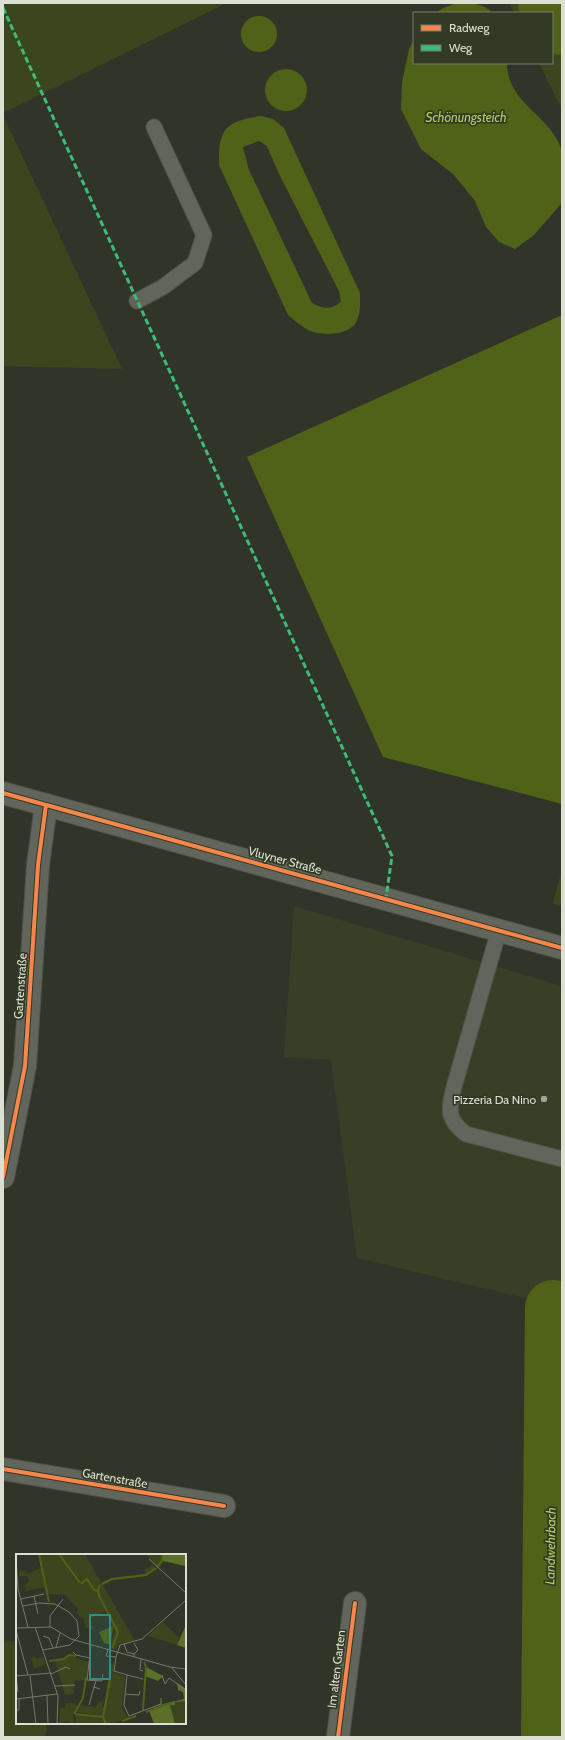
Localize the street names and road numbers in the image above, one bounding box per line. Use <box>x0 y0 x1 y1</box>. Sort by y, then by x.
street label: Vluyner Straße <box>247 843 323 877</box>
street label: Gartenstraße <box>10 953 30 1019</box>
street label: Gartenstraße <box>81 1465 149 1491</box>
street label: Im alten Garten <box>324 1629 348 1709</box>

